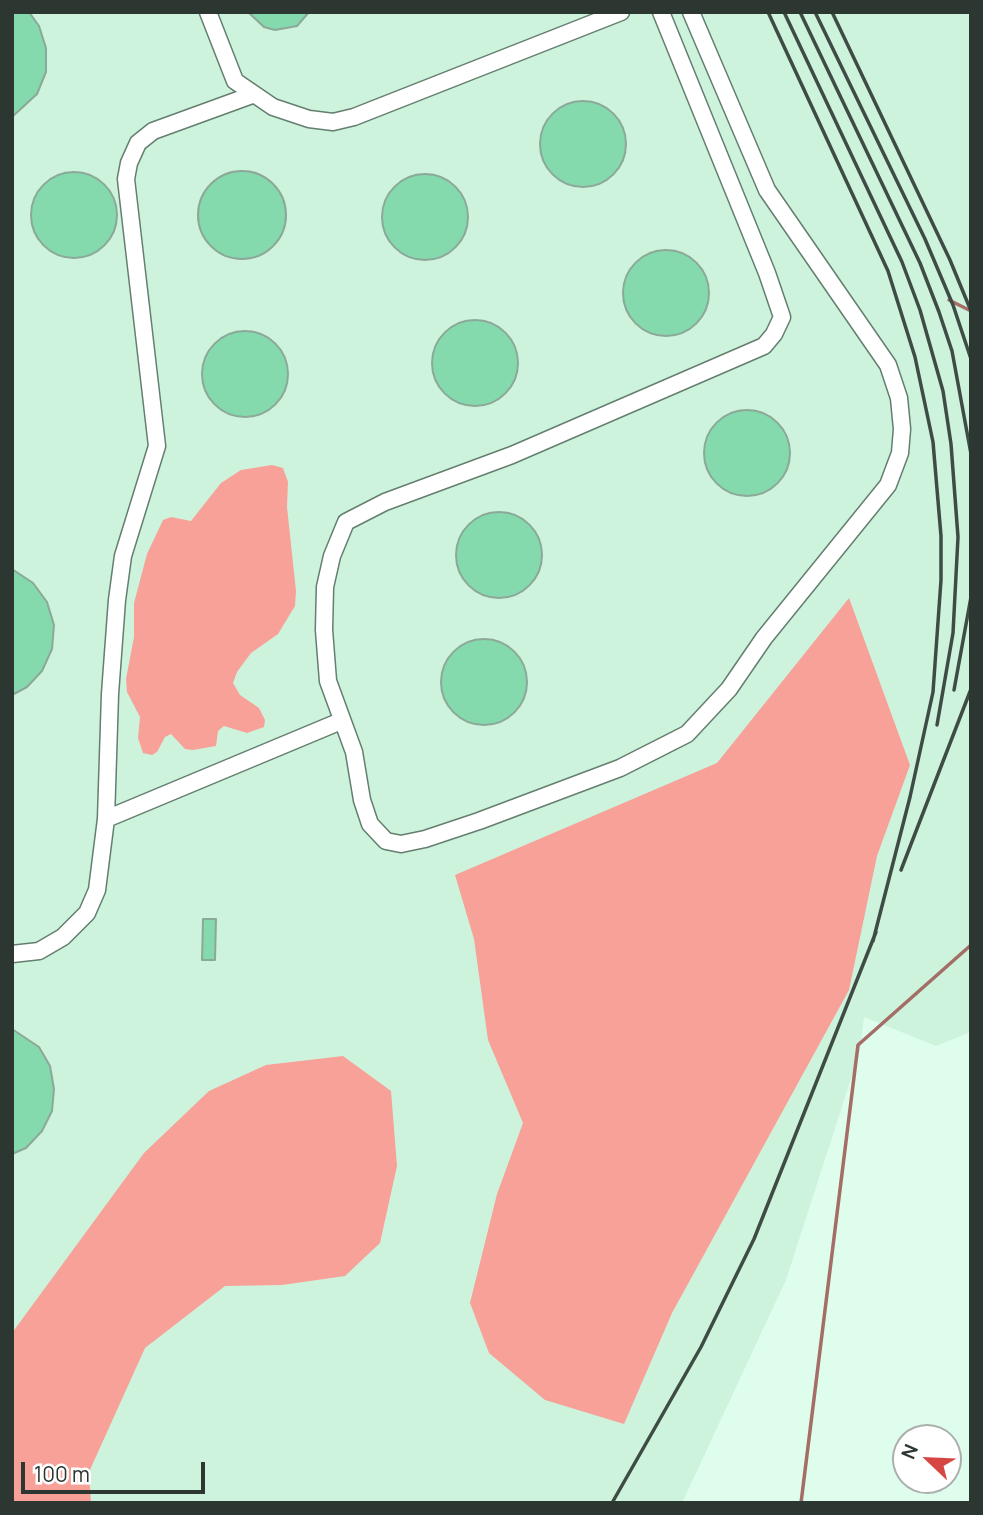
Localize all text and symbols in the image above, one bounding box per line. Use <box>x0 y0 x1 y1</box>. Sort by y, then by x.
north arrow <box>892 1424 962 1494</box>
text: N <box>895 1440 924 1463</box>
scale bar <box>24 1448 208 1492</box>
text: 100 m <box>34 1460 90 1488</box>

